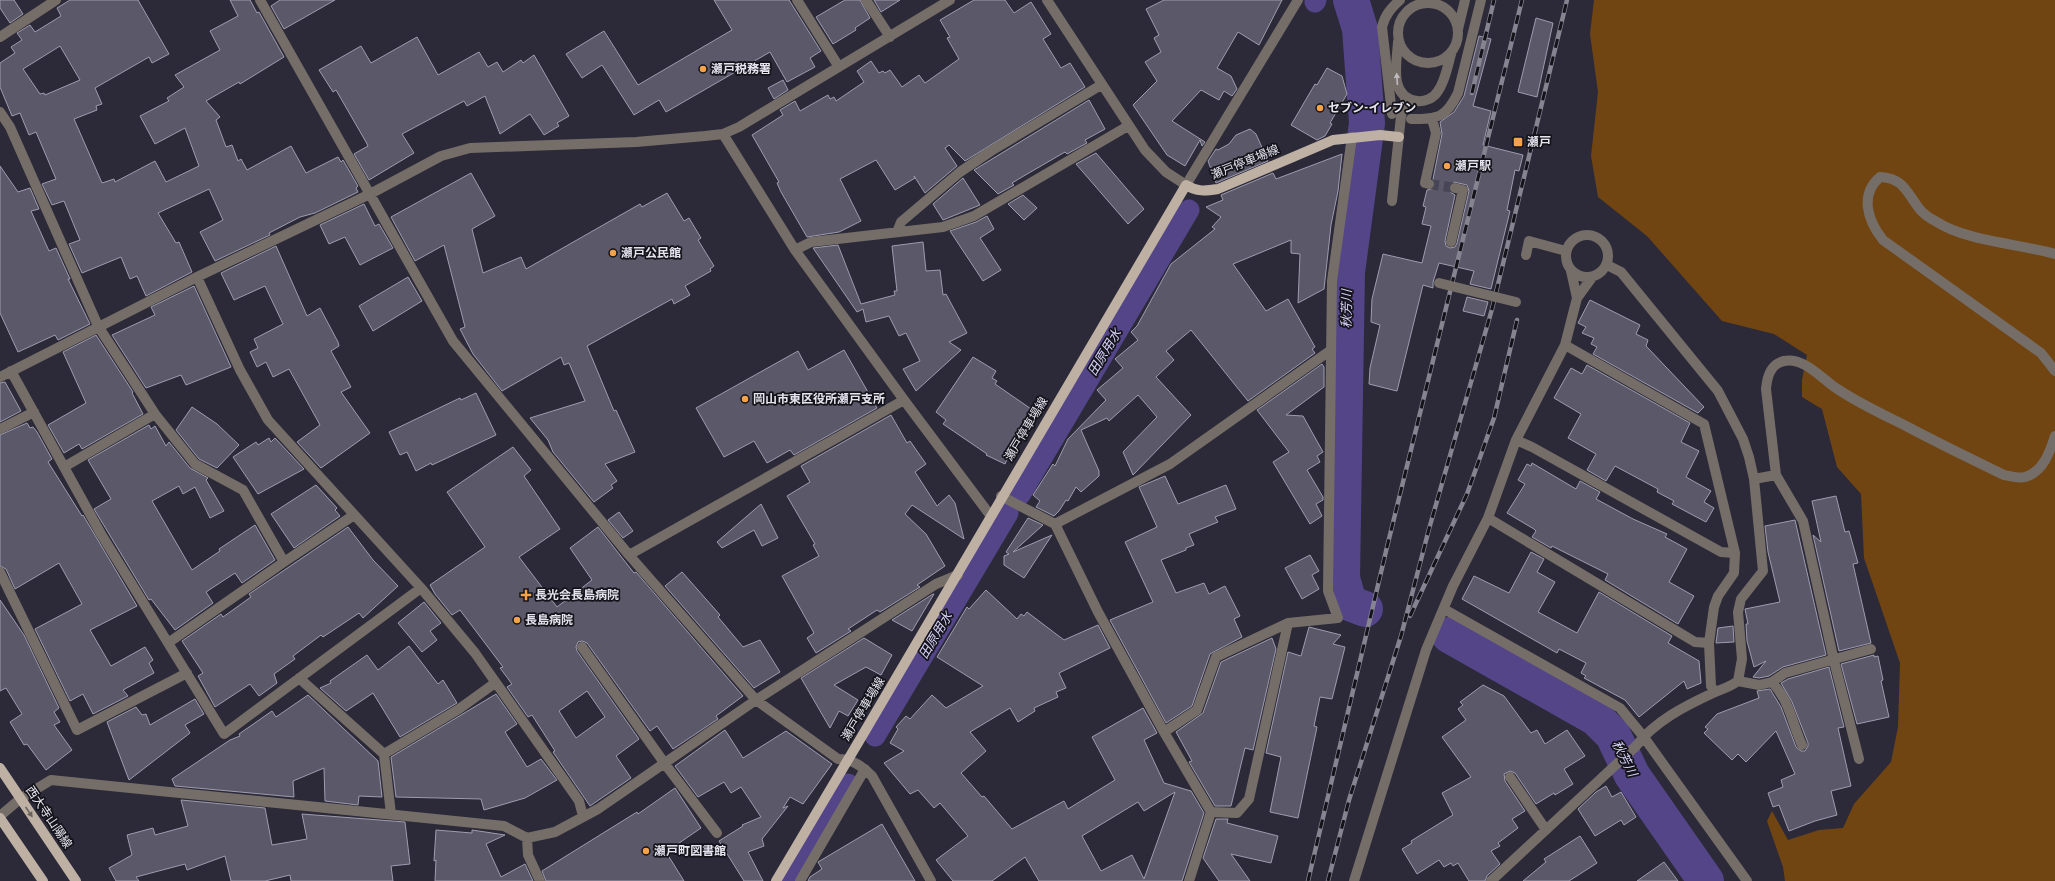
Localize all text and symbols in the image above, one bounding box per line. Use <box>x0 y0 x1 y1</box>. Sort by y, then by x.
place label: 瀬戸税務署 <box>711 62 771 76</box>
marker: 瀬戸税務署 <box>698 64 708 74</box>
one-way arrow <box>1393 73 1400 85</box>
place label: セブン-イレブン <box>1328 101 1416 115</box>
marker: セブン-イレブン <box>1315 103 1325 113</box>
place label: 瀬戸 <box>1527 135 1551 149</box>
marker: 瀬戸 <box>1512 136 1524 148</box>
street label: 瀬戸停車場線 <box>1209 142 1281 182</box>
place label: 瀬戸駅 <box>1455 159 1491 173</box>
marker: 瀬戸駅 <box>1442 161 1452 171</box>
place label: 瀬戸公民館 <box>621 246 681 260</box>
marker: 瀬戸公民館 <box>608 248 618 258</box>
water label: 秋芳川 <box>1339 287 1354 329</box>
water label: 田原用水 <box>1085 324 1125 378</box>
place label: 岡山市東区役所瀬戸支所 <box>753 392 885 406</box>
marker: 岡山市東区役所瀬戸支所 <box>740 394 750 404</box>
street label: 瀬戸停車場線 <box>1001 395 1051 463</box>
place label: 長光会長島病院 <box>535 588 619 602</box>
marker: 長光会長島病院 <box>520 589 532 601</box>
water label: 田原用水 <box>916 607 956 661</box>
place label: 長島病院 <box>525 613 573 627</box>
marker: 長島病院 <box>512 615 522 625</box>
street label: 瀬戸停車場線 <box>838 675 888 743</box>
water label: 秋芳川 <box>1609 737 1641 781</box>
street label: 西大寺山陽線 <box>23 783 75 851</box>
one-way arrow <box>25 807 33 817</box>
place label: 瀬戸町図書館 <box>654 844 726 858</box>
marker: 瀬戸町図書館 <box>641 846 651 856</box>

